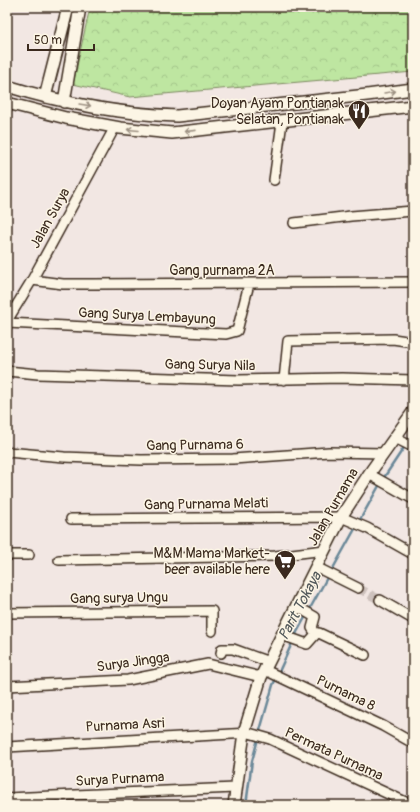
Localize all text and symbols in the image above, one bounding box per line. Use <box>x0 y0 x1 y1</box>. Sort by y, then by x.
scale bar <box>28 26 94 52</box>
text: 50 m <box>34 33 62 48</box>
one-way arrow <box>383 88 396 96</box>
place label: Doyan Ayam Pontianak Selatan, Pontianak <box>211 95 344 128</box>
restaurant icon: Doyan Ayam Pontianak Selatan, Pontianak <box>346 98 372 131</box>
one-way arrow <box>78 101 91 109</box>
one-way arrow <box>127 126 140 133</box>
one-way arrow <box>184 127 197 135</box>
street label: Jalan Surya <box>26 185 74 251</box>
street label: Gang purnama 2A <box>169 262 275 279</box>
street label: Gang Surya Lembayung <box>78 304 216 328</box>
street label: Gang Surya Nila <box>164 356 256 374</box>
street label: Gang Purnama 6 <box>146 436 244 454</box>
street label: Jalan Purnama <box>304 465 362 549</box>
street label: Gang Purnama Melati <box>144 494 269 514</box>
place label: M&M Mama Market- beer available here <box>154 545 270 578</box>
supermarket icon: M&M Mama Market- beer available here <box>272 548 298 581</box>
water label: Parit Tokaya <box>274 568 326 643</box>
street label: Gang surya Ungu <box>70 589 168 607</box>
street label: Surya Jingga <box>96 648 170 676</box>
street label: Purnama 8 <box>314 671 378 715</box>
street label: Purnama Asri <box>85 714 165 736</box>
street label: Permata Purnama <box>282 724 386 784</box>
street label: Surya Purnama <box>75 768 165 790</box>

